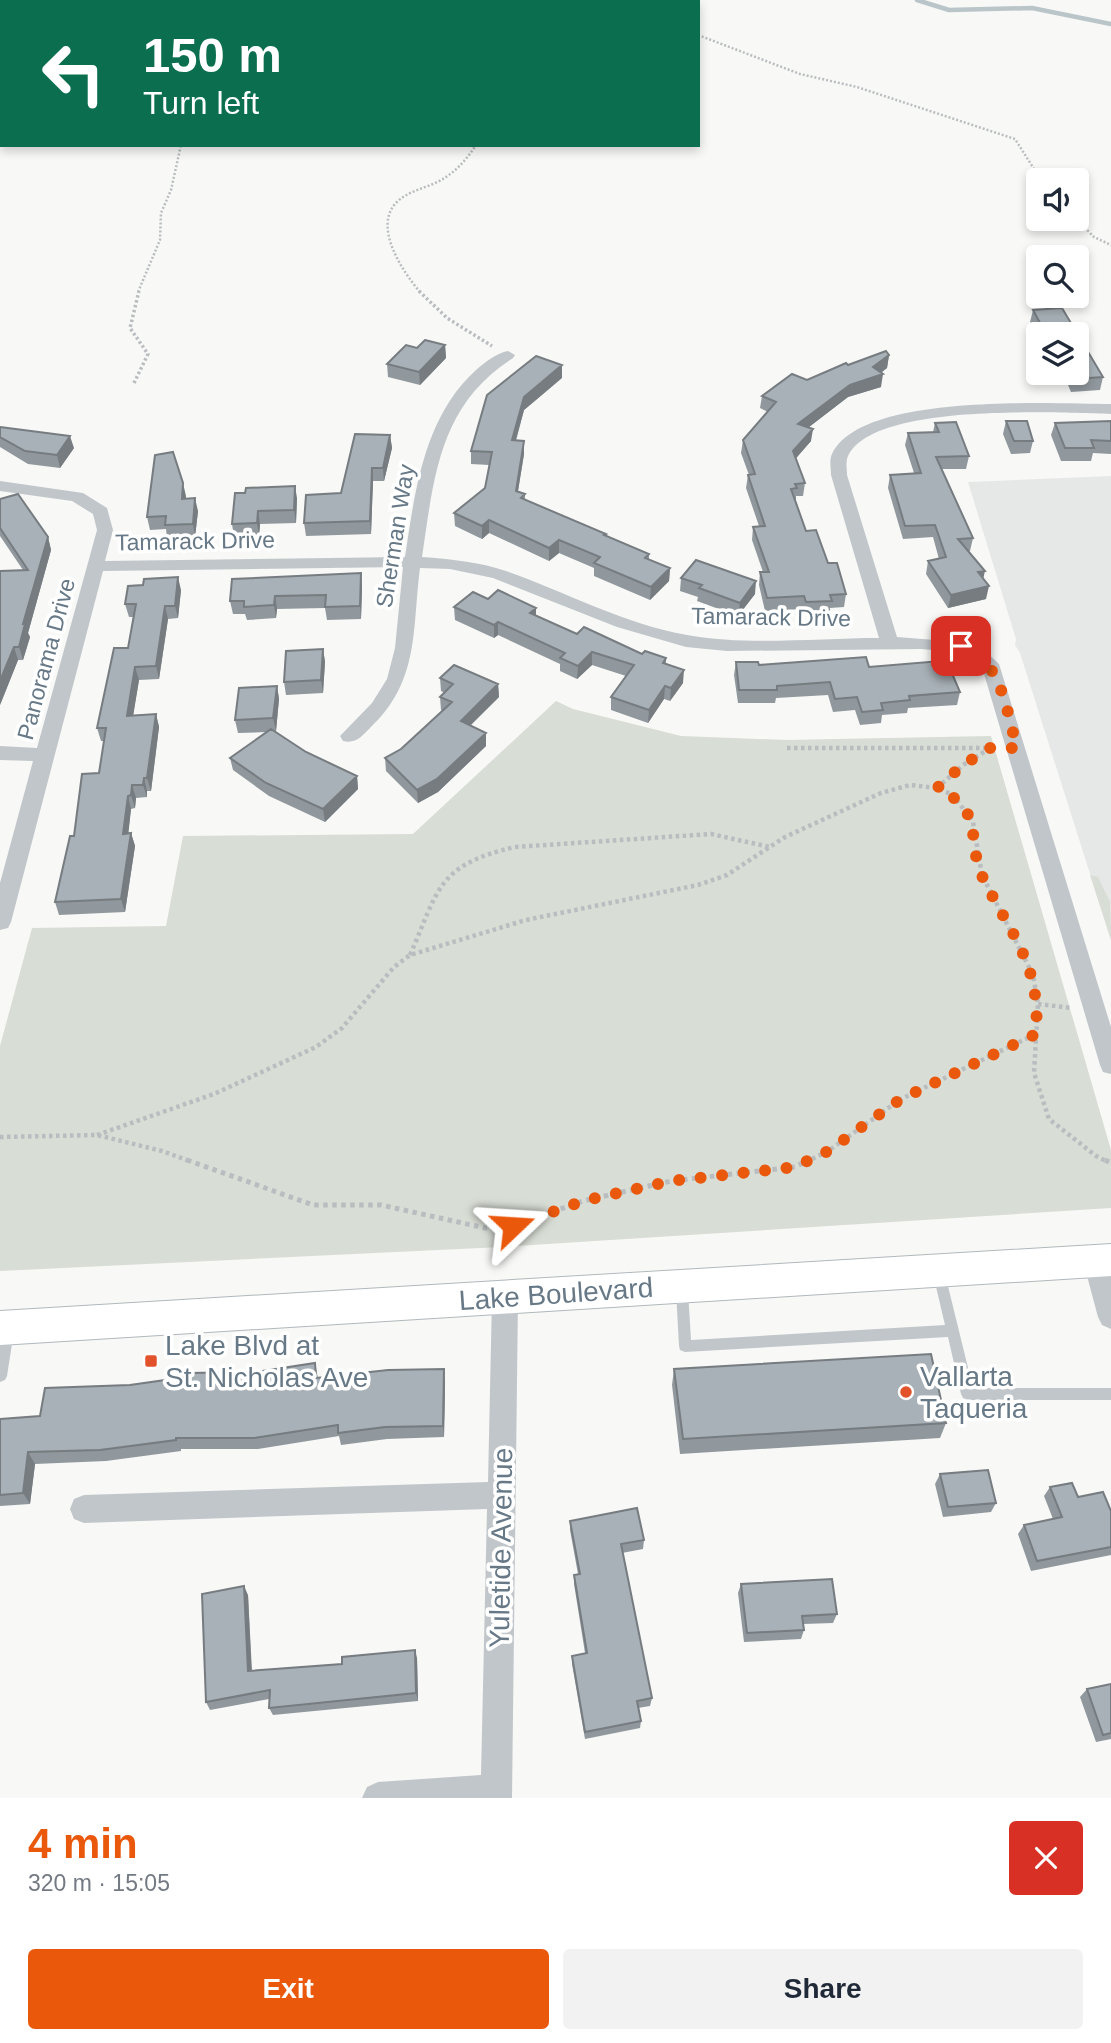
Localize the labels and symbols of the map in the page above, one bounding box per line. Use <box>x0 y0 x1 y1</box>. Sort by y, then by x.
street label: Sherman Way <box>371 462 419 610</box>
street label: Tamarack Drive <box>115 527 275 555</box>
street label: Panorama Drive <box>12 575 80 743</box>
street label: Tamarack Drive <box>691 603 851 631</box>
pin <box>931 616 991 676</box>
position arrow <box>476 1189 550 1263</box>
street label: Lake Boulevard <box>458 1272 654 1316</box>
place label: Lake Blvd at St. Nicholas Ave <box>165 1330 368 1393</box>
marker: Lake Blvd at St. Nicholas Ave <box>143 1353 159 1369</box>
place label: Vallarta Taqueria <box>920 1361 1028 1424</box>
marker: Vallarta Taqueria <box>898 1384 914 1400</box>
street label: Yuletide Avenue <box>484 1448 518 1648</box>

